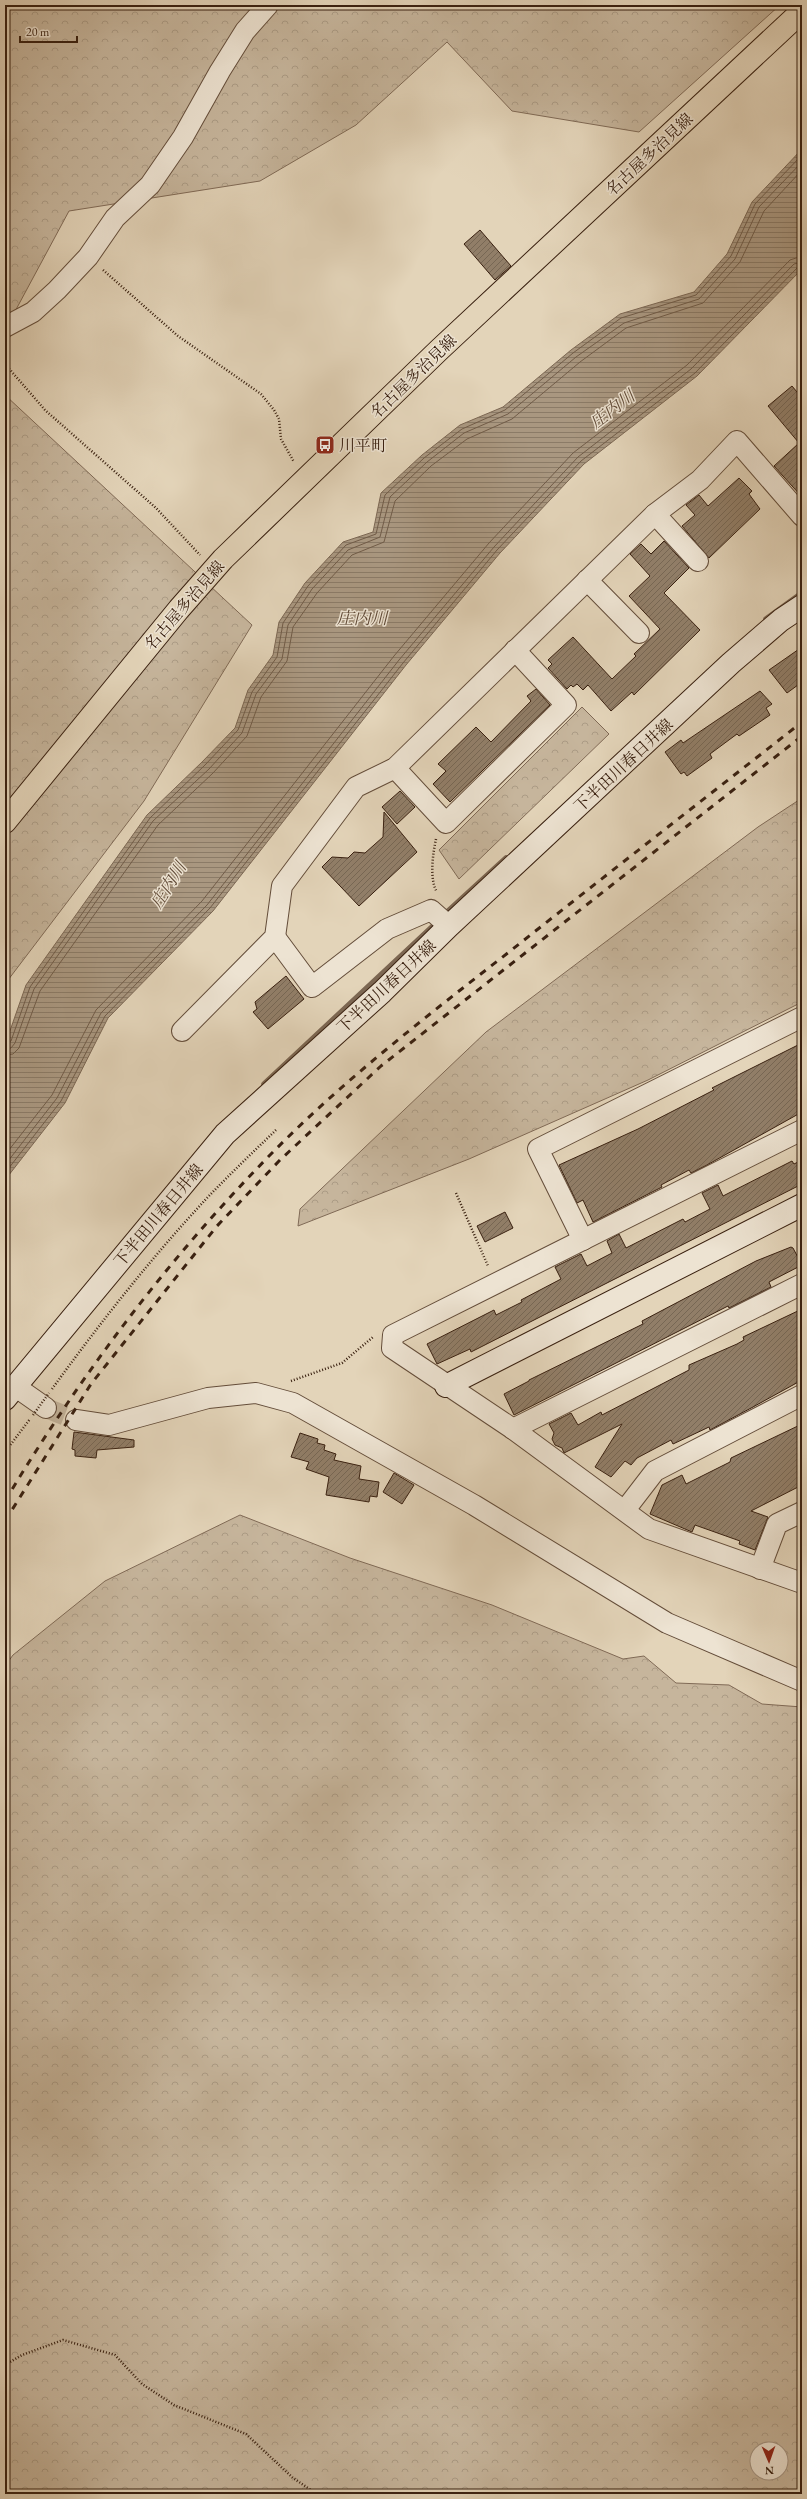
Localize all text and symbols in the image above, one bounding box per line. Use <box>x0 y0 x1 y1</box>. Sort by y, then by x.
scale bar <box>20 18 77 44</box>
text: 20 m <box>26 24 50 40</box>
street label: 名古屋多治見線 <box>601 108 697 200</box>
street label: 名古屋多治見線 <box>366 330 461 423</box>
water label: 庄内川 <box>585 384 641 433</box>
bus stop icon: 川平町 <box>314 434 336 456</box>
place label: 川平町 <box>339 435 387 456</box>
street label: 名古屋多治見線 <box>140 556 229 654</box>
water label: 庄内川 <box>337 607 389 629</box>
street label: 下半田川春日井線 <box>569 714 677 817</box>
water label: 庄内川 <box>145 856 192 912</box>
street label: 下半田川春日井線 <box>332 935 440 1038</box>
street label: 下半田川春日井線 <box>109 1160 208 1271</box>
north arrow <box>749 2441 789 2481</box>
text: N <box>765 2464 774 2478</box>

